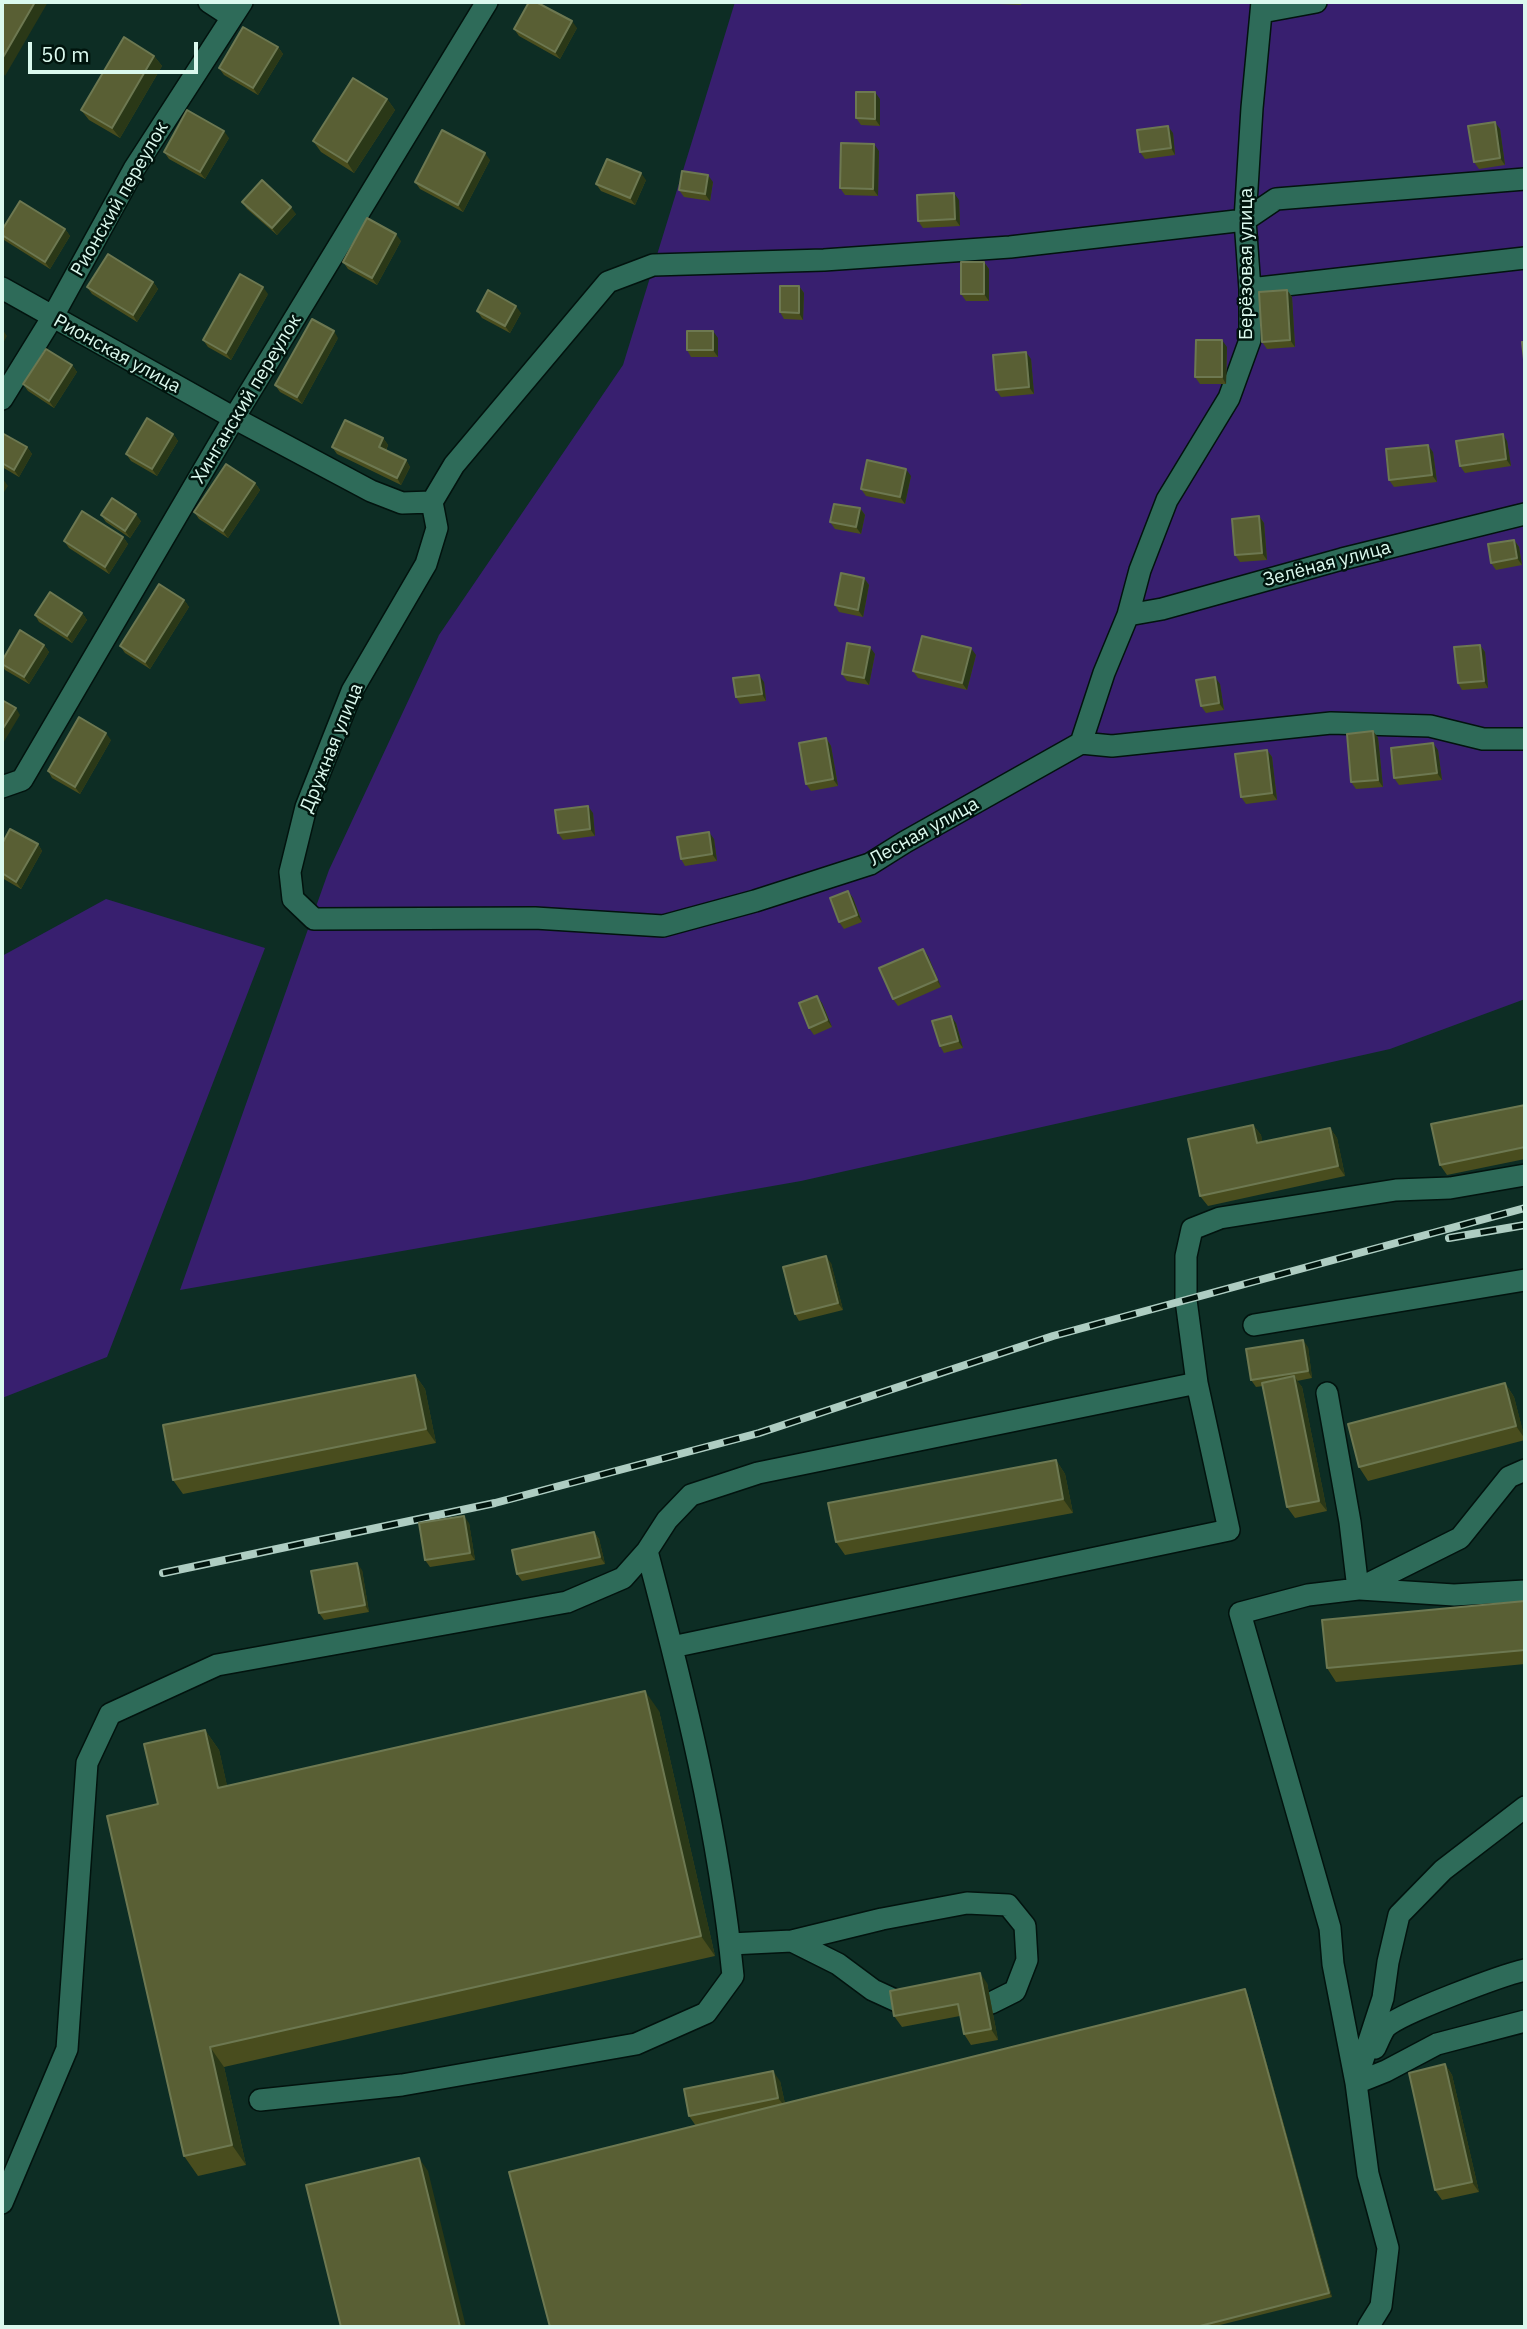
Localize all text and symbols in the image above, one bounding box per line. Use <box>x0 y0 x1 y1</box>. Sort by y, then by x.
scale bar <box>32 28 201 72</box>
text: 50 m <box>41 40 90 68</box>
street label: Рионский переулок <box>66 118 174 280</box>
street label: Берёзовая улица <box>1236 188 1258 340</box>
street label: Рионская улица <box>49 310 185 398</box>
street label: Хинганский переулок <box>187 310 307 488</box>
street label: Зелёная улица <box>1261 536 1393 592</box>
street label: Дружная улица <box>296 680 368 816</box>
street label: Лесная улица <box>865 793 983 871</box>

